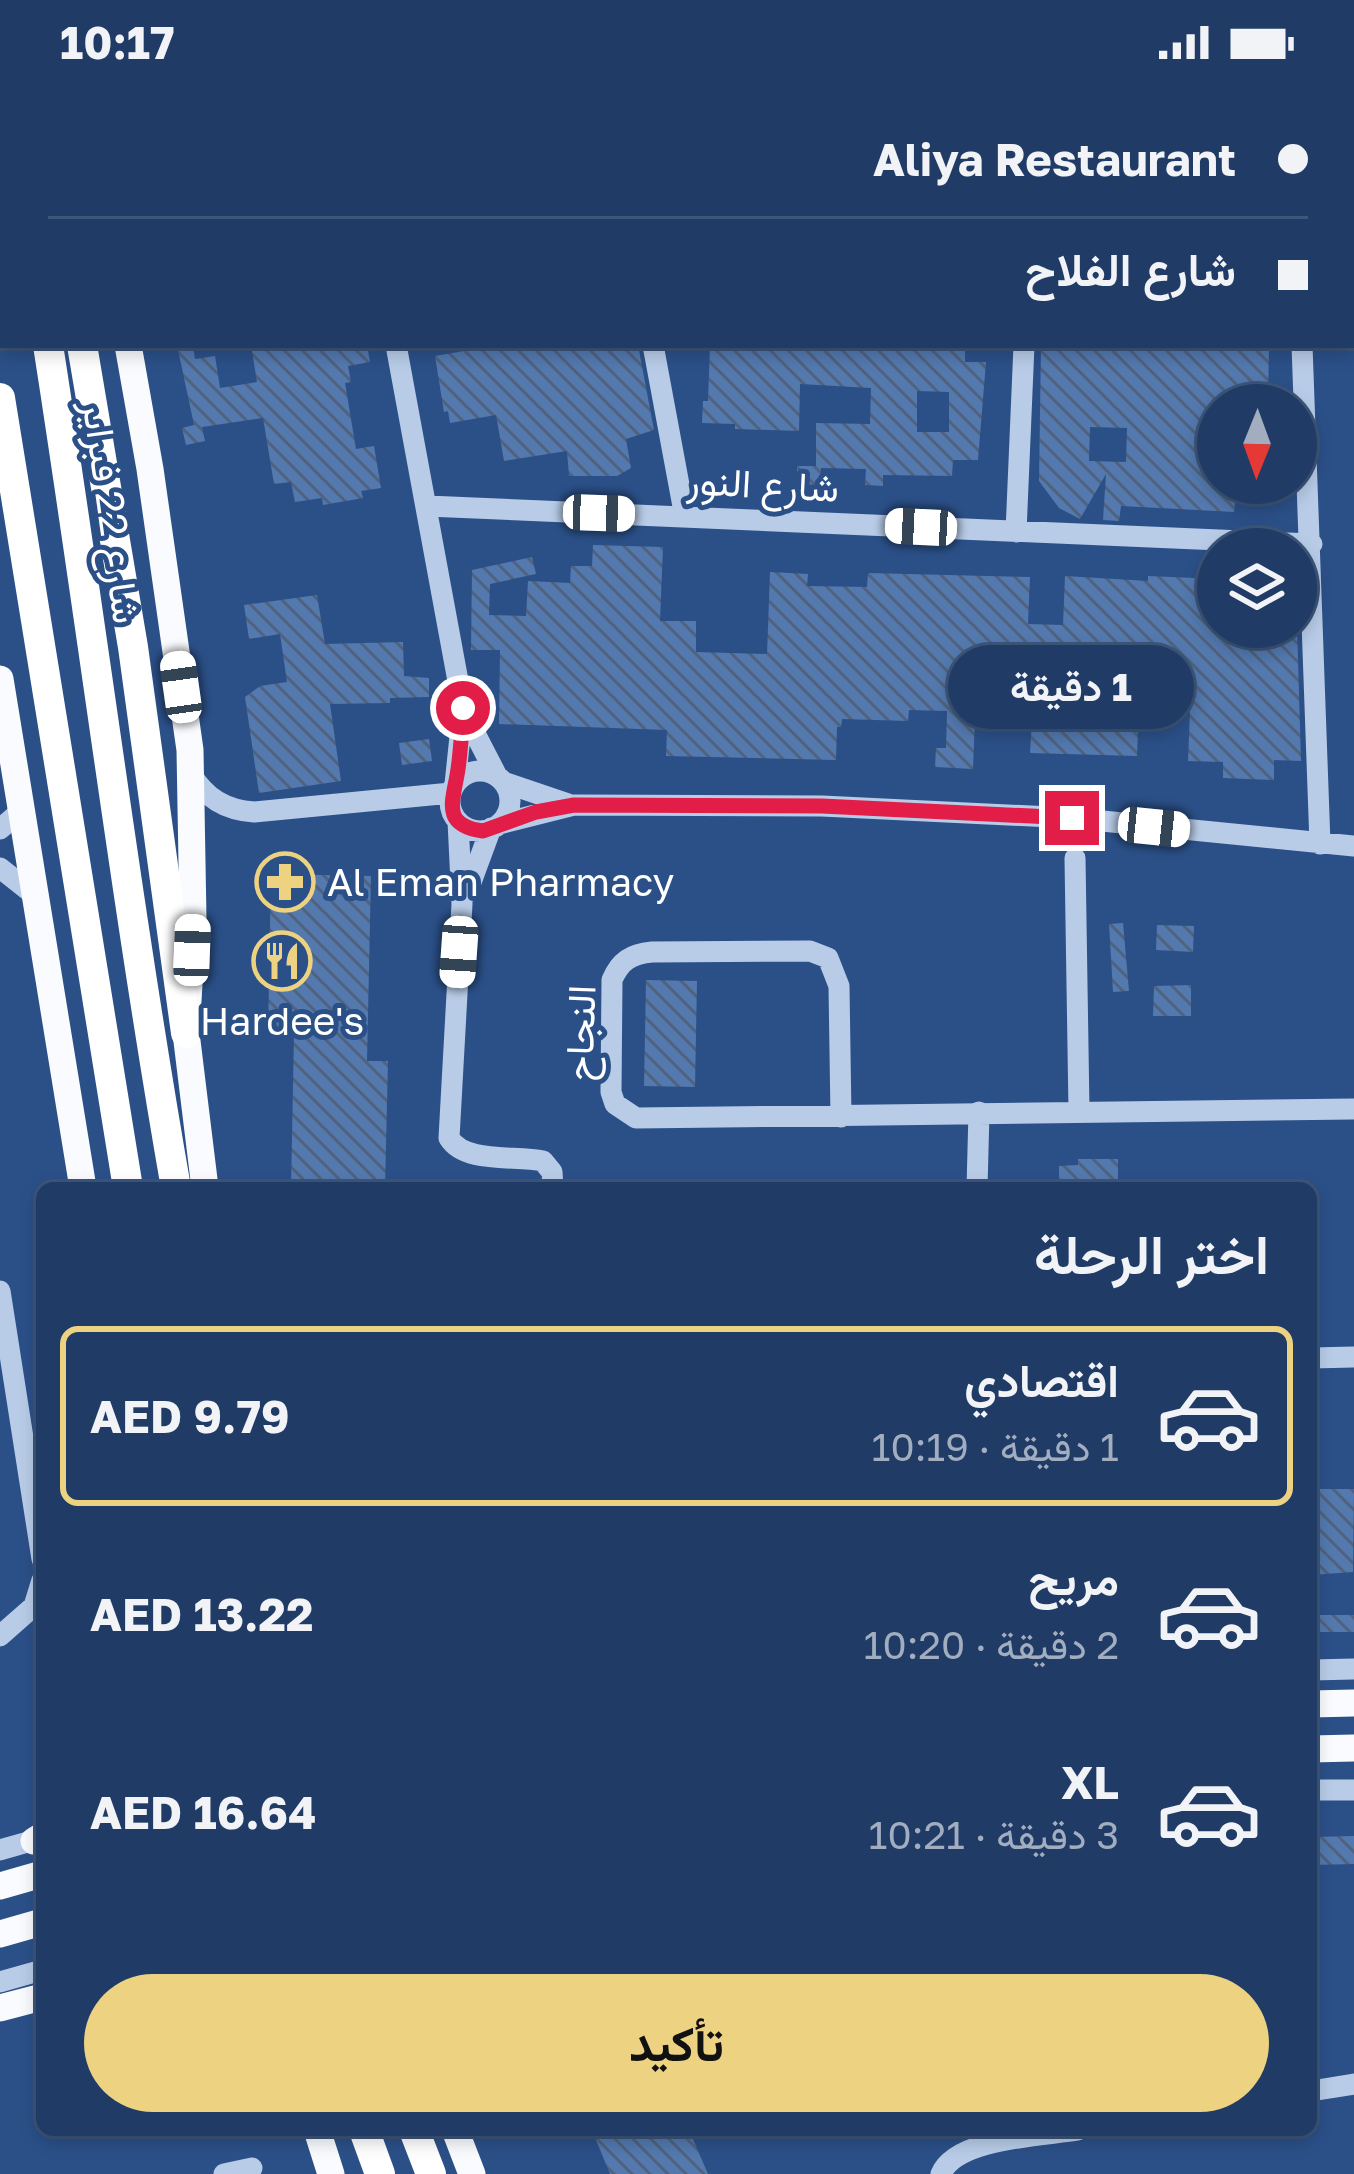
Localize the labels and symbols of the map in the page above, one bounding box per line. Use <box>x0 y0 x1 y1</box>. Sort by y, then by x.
north arrow <box>1197 384 1317 504</box>
street label: شارع 22 فبراير <box>69 396 151 627</box>
street label: شارع النور <box>685 456 840 515</box>
car <box>562 494 636 532</box>
car <box>884 507 958 547</box>
callout: 1 دقيقة <box>949 644 1195 728</box>
car <box>158 649 204 725</box>
route start <box>436 681 490 735</box>
route end <box>1045 791 1099 845</box>
car <box>1116 805 1192 849</box>
pharmacy icon: Al Eman Pharmacy <box>254 851 316 913</box>
place label: Al Eman Pharmacy <box>327 858 674 905</box>
car <box>173 913 211 987</box>
car <box>439 915 479 989</box>
restaurant icon: Hardee's <box>251 930 313 992</box>
street label: النجاح <box>554 984 609 1082</box>
place label: Hardee's <box>200 997 364 1044</box>

